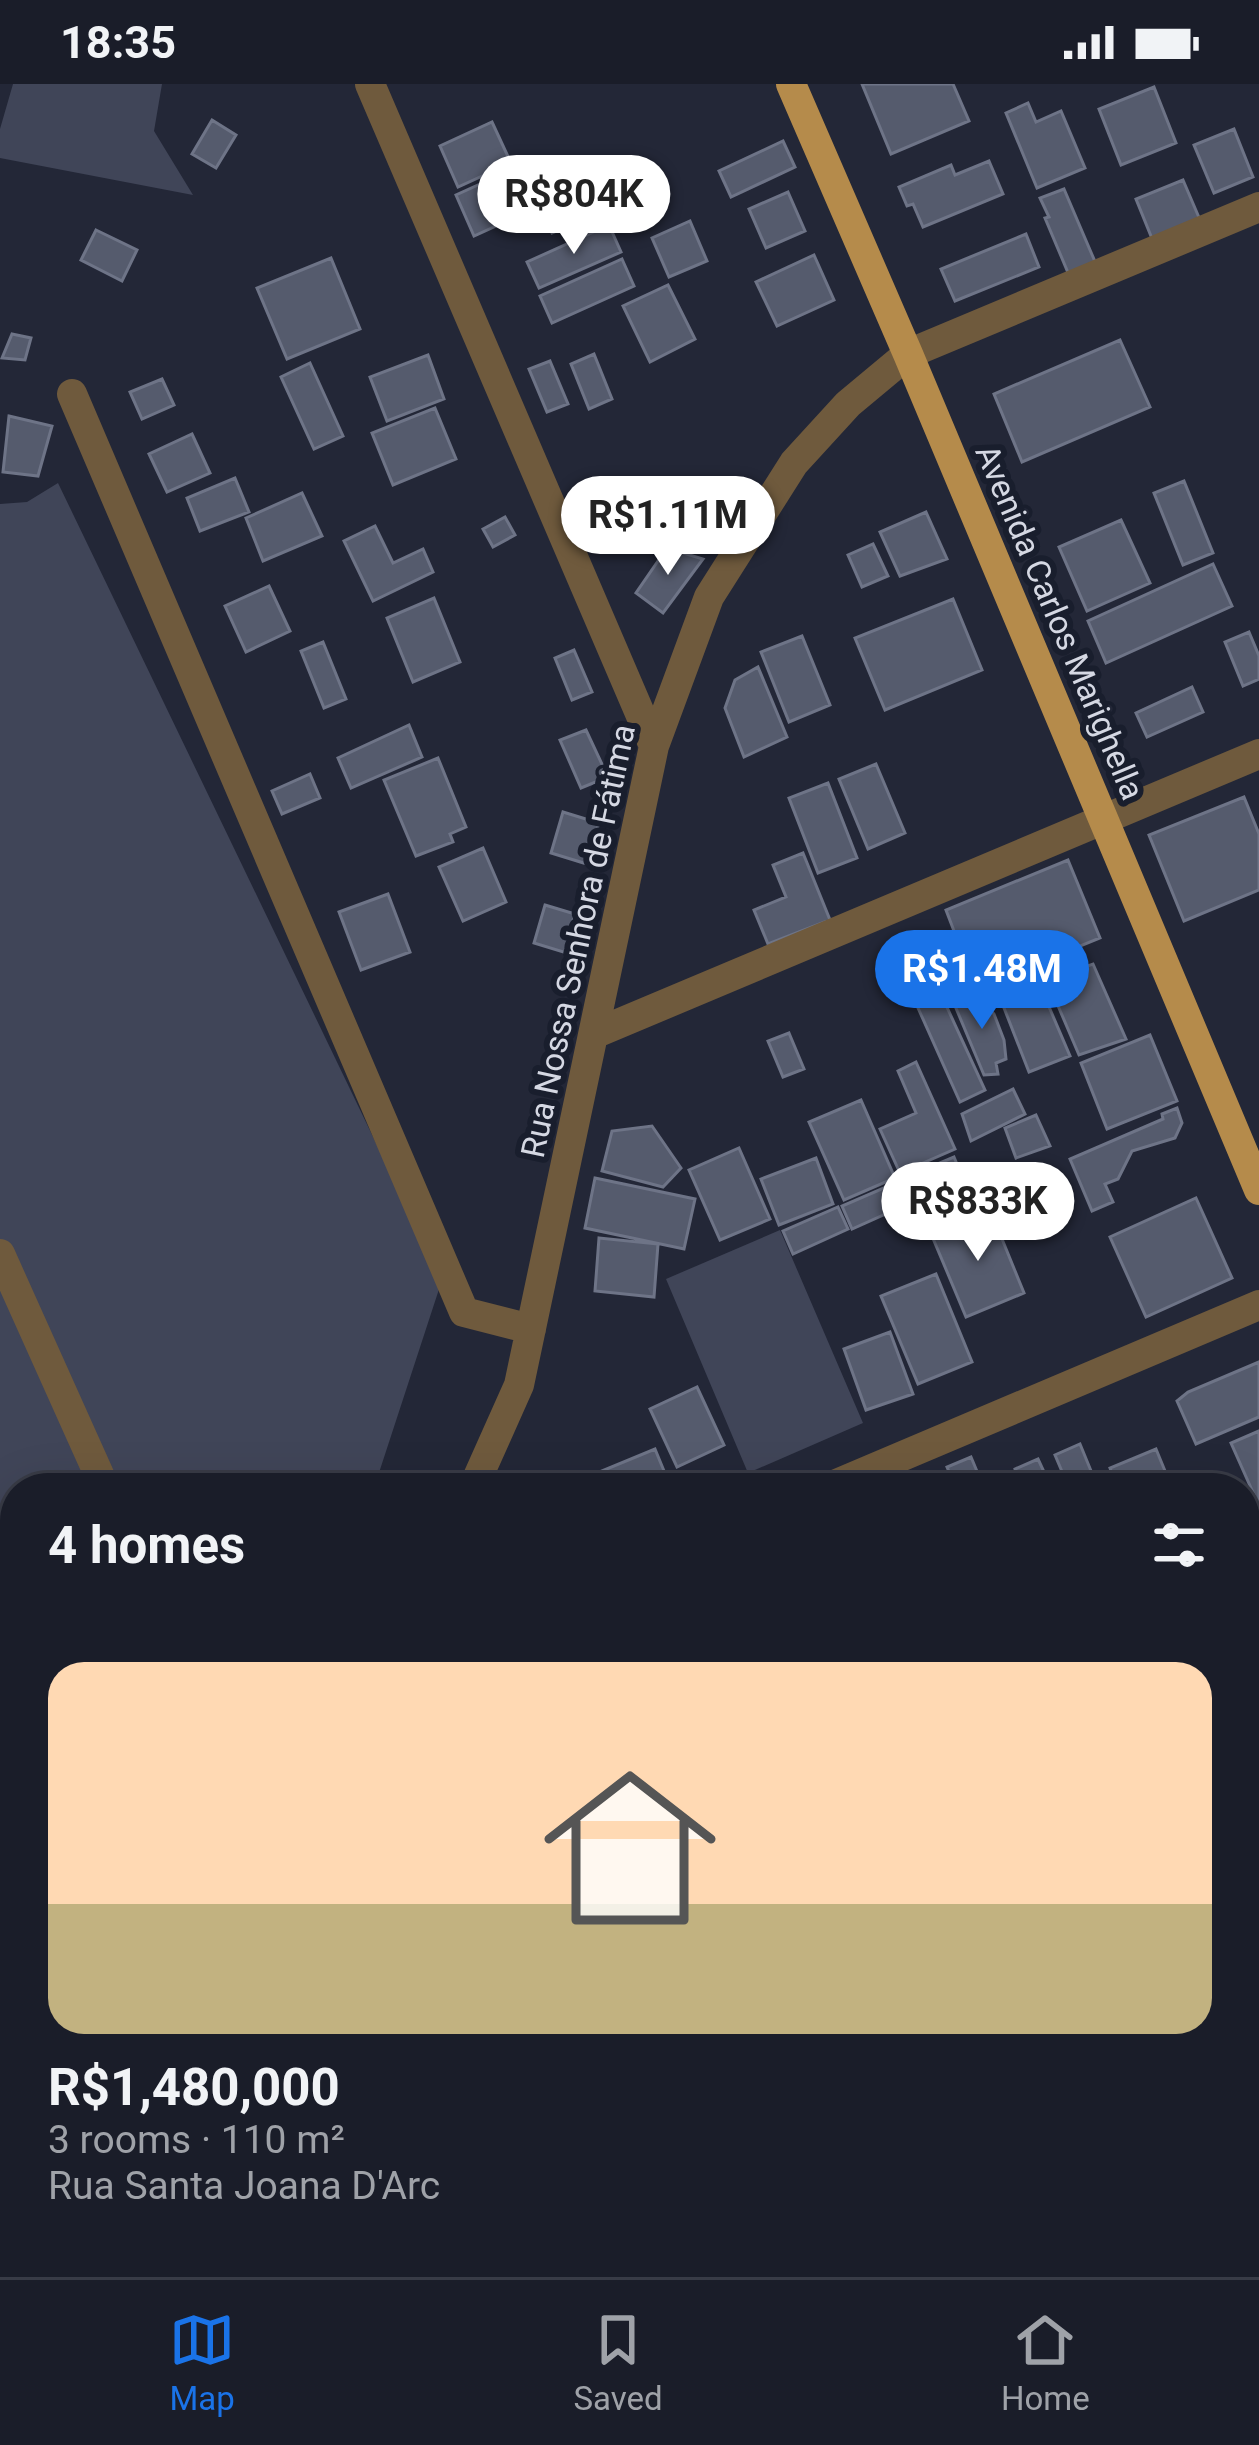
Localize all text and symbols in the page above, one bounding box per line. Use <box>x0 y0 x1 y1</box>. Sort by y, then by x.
text: 18:35 <box>60 16 176 69</box>
pin: R$804K <box>476 155 672 257</box>
text: R$804K <box>504 171 644 217</box>
street label: Avenida Carlos Marighella <box>967 439 1153 805</box>
pin: R$1.11M <box>557 476 779 578</box>
text: R$1.11M <box>588 492 748 538</box>
street label: Rua Nossa Senhora de Fátima <box>513 721 643 1161</box>
pin: R$1.48M <box>871 930 1093 1032</box>
text: R$1.48M <box>902 946 1062 992</box>
pin: R$833K <box>880 1162 1076 1264</box>
text: R$833K <box>908 1178 1048 1224</box>
icon: filters <box>1146 1512 1212 1578</box>
text: 4 homes <box>48 1516 245 1575</box>
icon: home <box>522 1740 738 1956</box>
text: R$1,480,000 <box>48 2058 340 2117</box>
text: 3 rooms · 110 m² <box>48 2117 345 2163</box>
text: Rua Santa Joana D'Arc <box>48 2163 440 2209</box>
tab: Map <box>169 2307 235 2418</box>
tab: Saved <box>573 2307 663 2418</box>
tab: Home <box>1001 2307 1090 2418</box>

